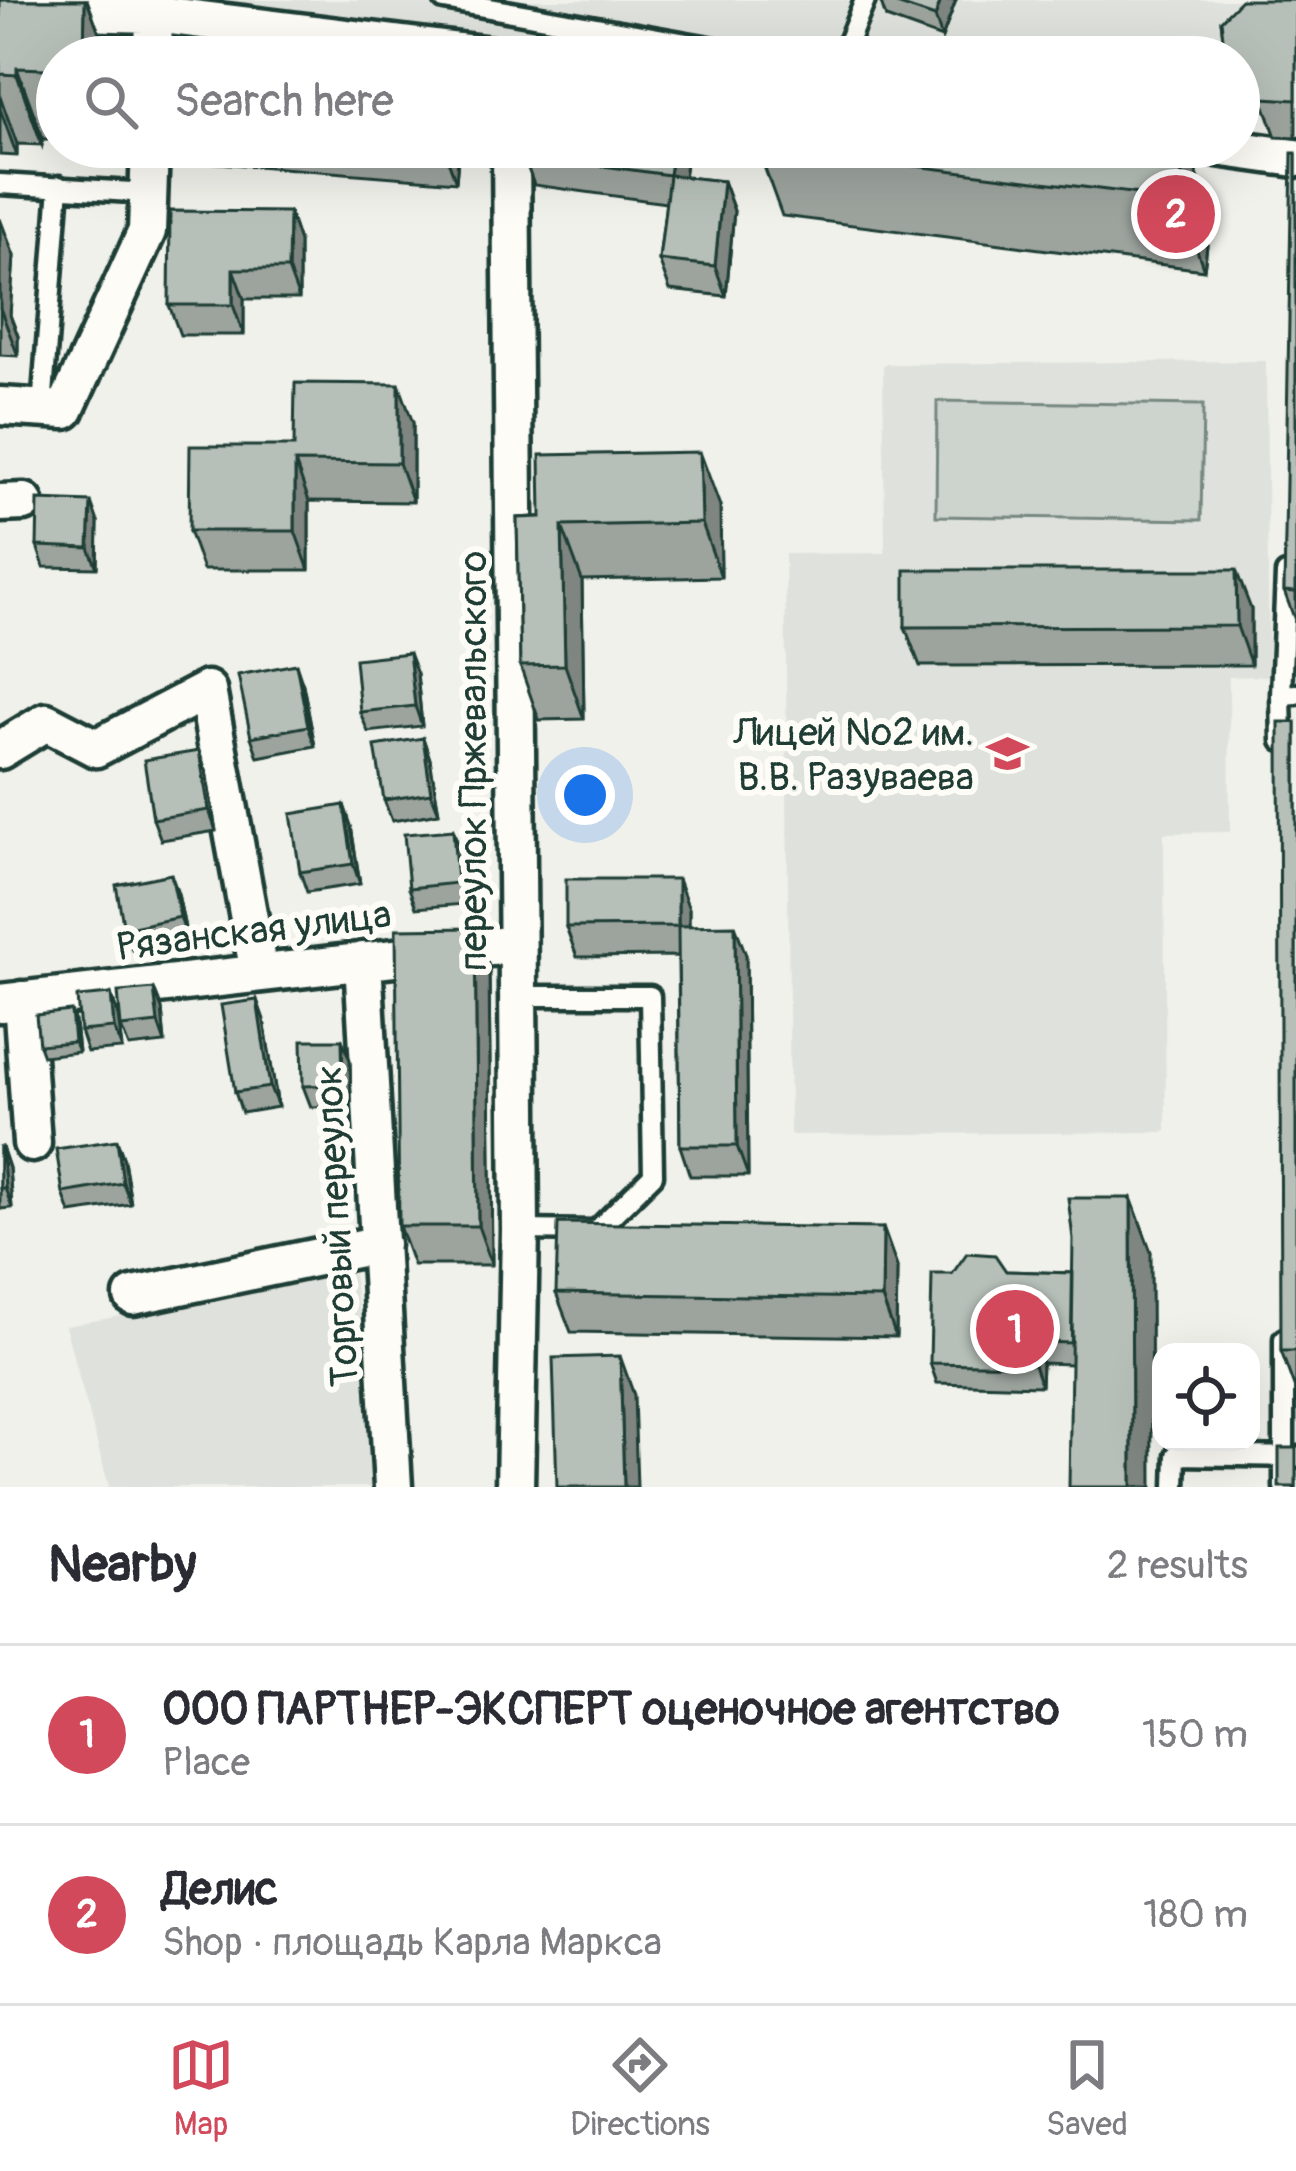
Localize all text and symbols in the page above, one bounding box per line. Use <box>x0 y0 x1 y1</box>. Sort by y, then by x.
search box <box>36 36 1260 168</box>
icon: search <box>78 69 144 135</box>
text: Search here <box>174 74 394 130</box>
pin: 2 <box>1137 169 1215 259</box>
street label: переулок Пржевальского <box>449 551 498 971</box>
place label: Лицей №2 им. В.В. Разуваева <box>732 708 974 802</box>
school or university icon: Лицей №2 им. В.В. Разуваева <box>985 731 1031 777</box>
your location <box>555 765 615 825</box>
street label: Рязанская улица <box>114 890 394 972</box>
street label: Торговый переулок <box>304 1064 370 1388</box>
pin: 1 <box>976 1284 1054 1374</box>
map controls <box>1152 1343 1260 1451</box>
button: locate <box>1152 1343 1260 1451</box>
text: Nearby <box>48 1533 196 1597</box>
text: 2 results <box>1107 1541 1248 1590</box>
text: ООО ПАРТНЕР-ЭКСПЕРТ оценочное агентство <box>162 1682 1059 1738</box>
text: 1 <box>79 1710 95 1759</box>
text: 150 m <box>1142 1710 1248 1759</box>
text: Place <box>162 1738 250 1787</box>
text: Делис <box>162 1862 278 1918</box>
text: 2 <box>76 1890 98 1939</box>
text: 180 m <box>1143 1890 1248 1939</box>
text: Shop · площадь Карла Маркса <box>162 1918 662 1967</box>
tab: Map <box>168 2032 234 2145</box>
tab: Directions <box>570 2032 710 2145</box>
tab: Saved <box>1046 2032 1128 2145</box>

